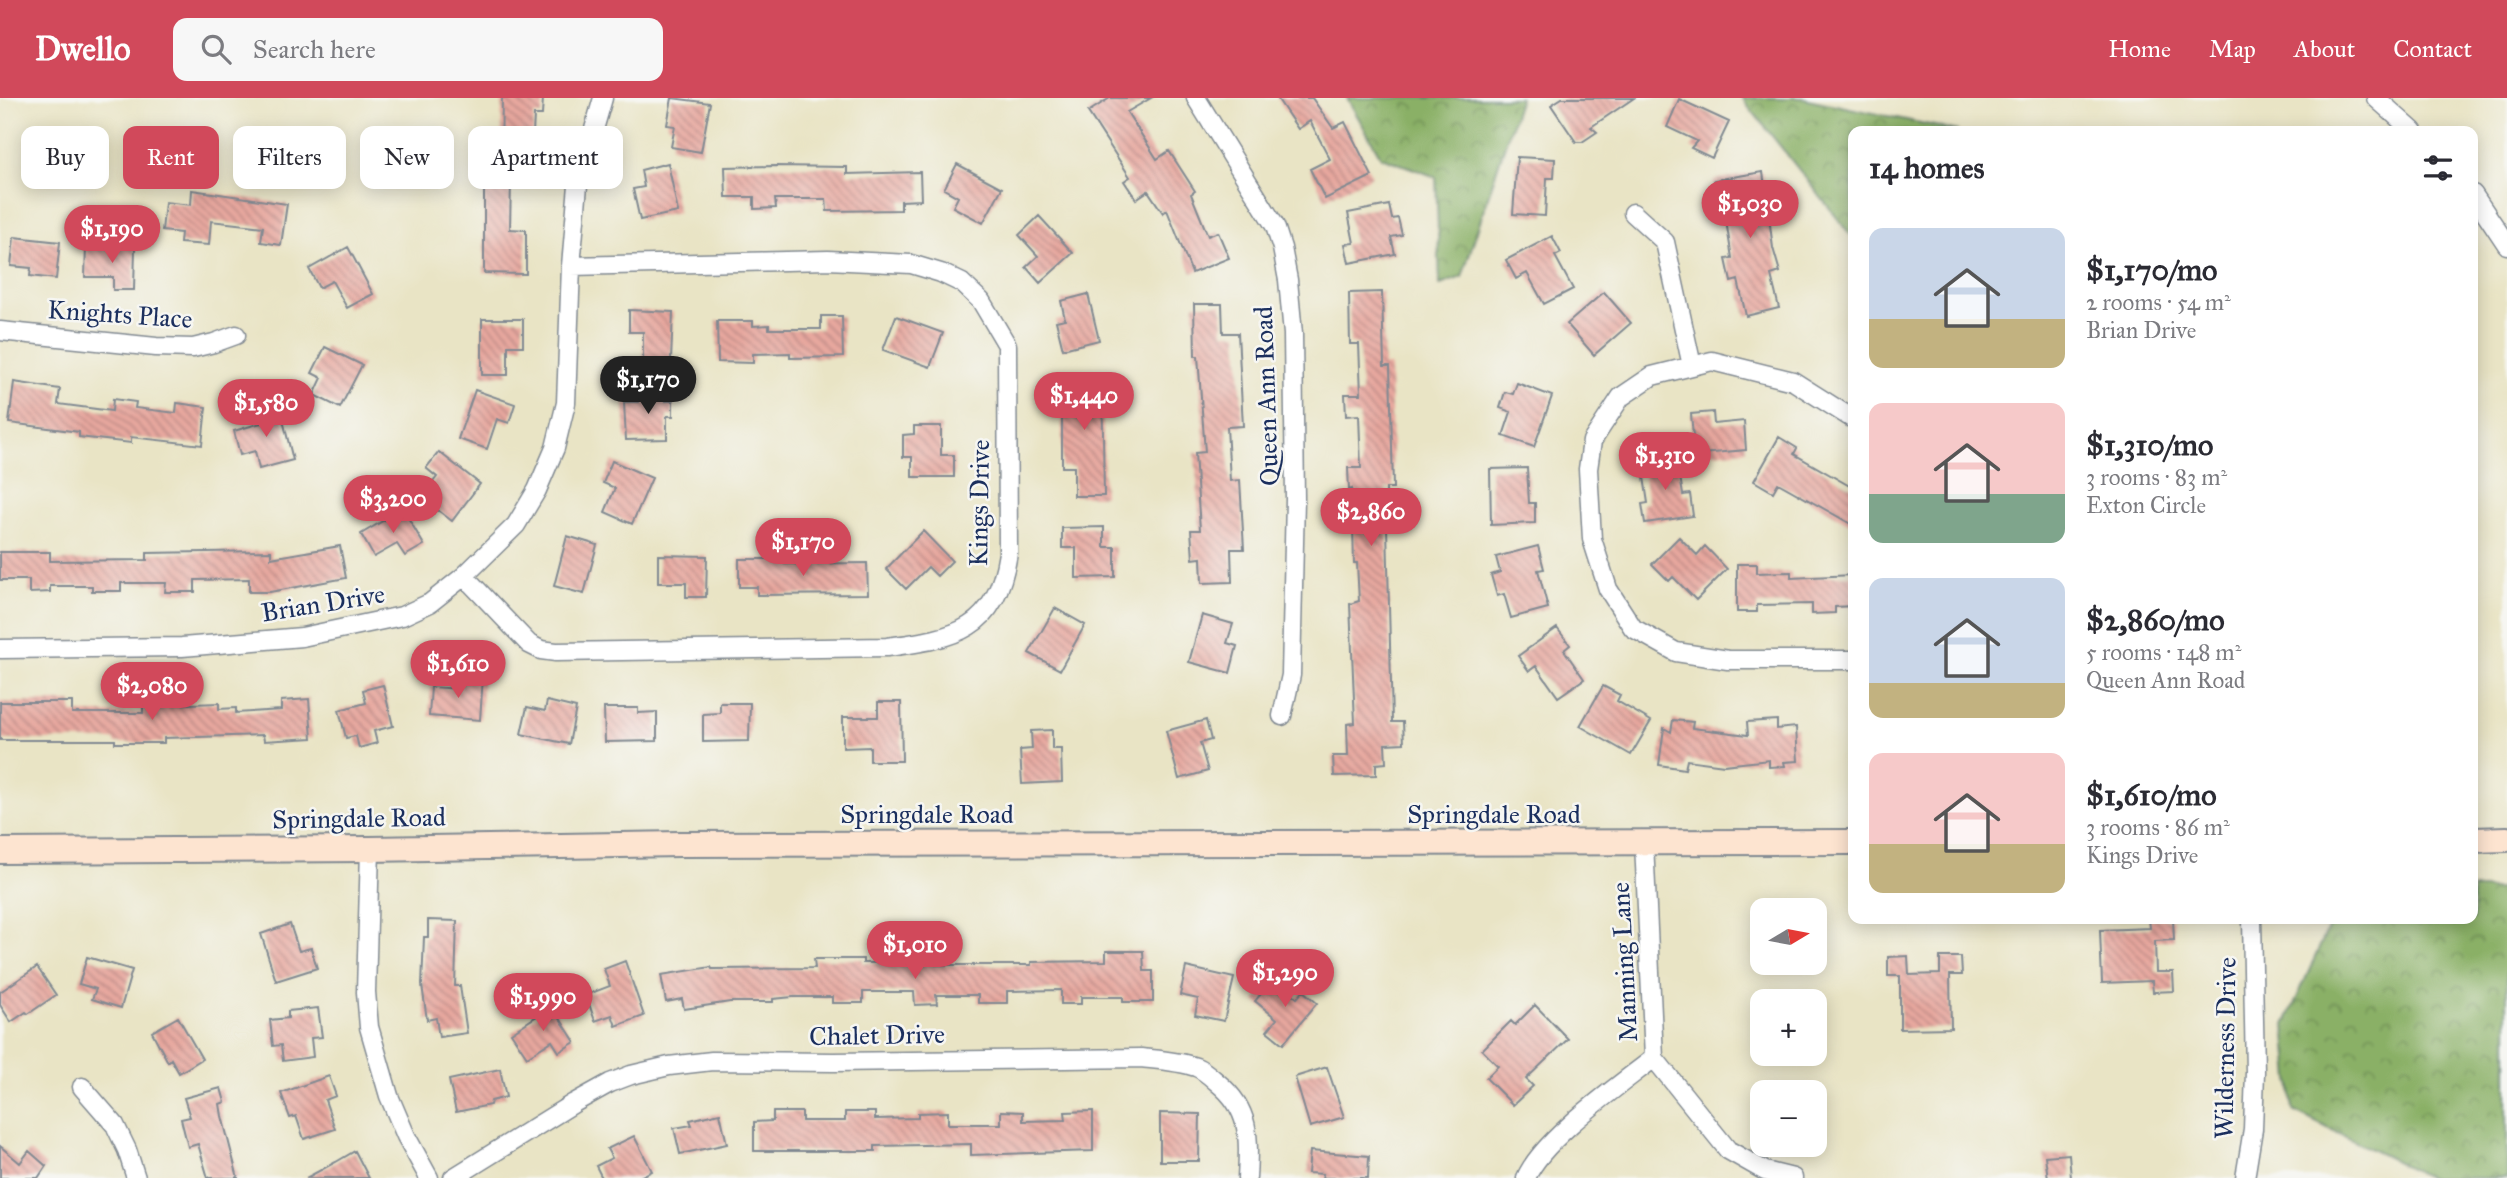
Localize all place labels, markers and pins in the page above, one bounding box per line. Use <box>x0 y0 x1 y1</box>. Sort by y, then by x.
pin: $1,030 <box>1693 180 1807 240</box>
pin: $1,190 <box>55 206 169 265</box>
pin: $1,170 <box>591 356 705 416</box>
pin: $1,440 <box>1027 372 1141 432</box>
pin: $1,580 <box>209 380 323 439</box>
pin: $1,310 <box>1608 432 1722 492</box>
pin: $3,200 <box>336 476 450 535</box>
pin: $2,860 <box>1314 489 1428 548</box>
pin: $1,170 <box>746 518 860 578</box>
pin: $1,610 <box>401 640 515 700</box>
pin: $2,080 <box>95 662 209 722</box>
pin: $1,010 <box>858 922 972 981</box>
pin: $1,290 <box>1228 950 1342 1009</box>
pin: $1,990 <box>486 974 600 1033</box>

